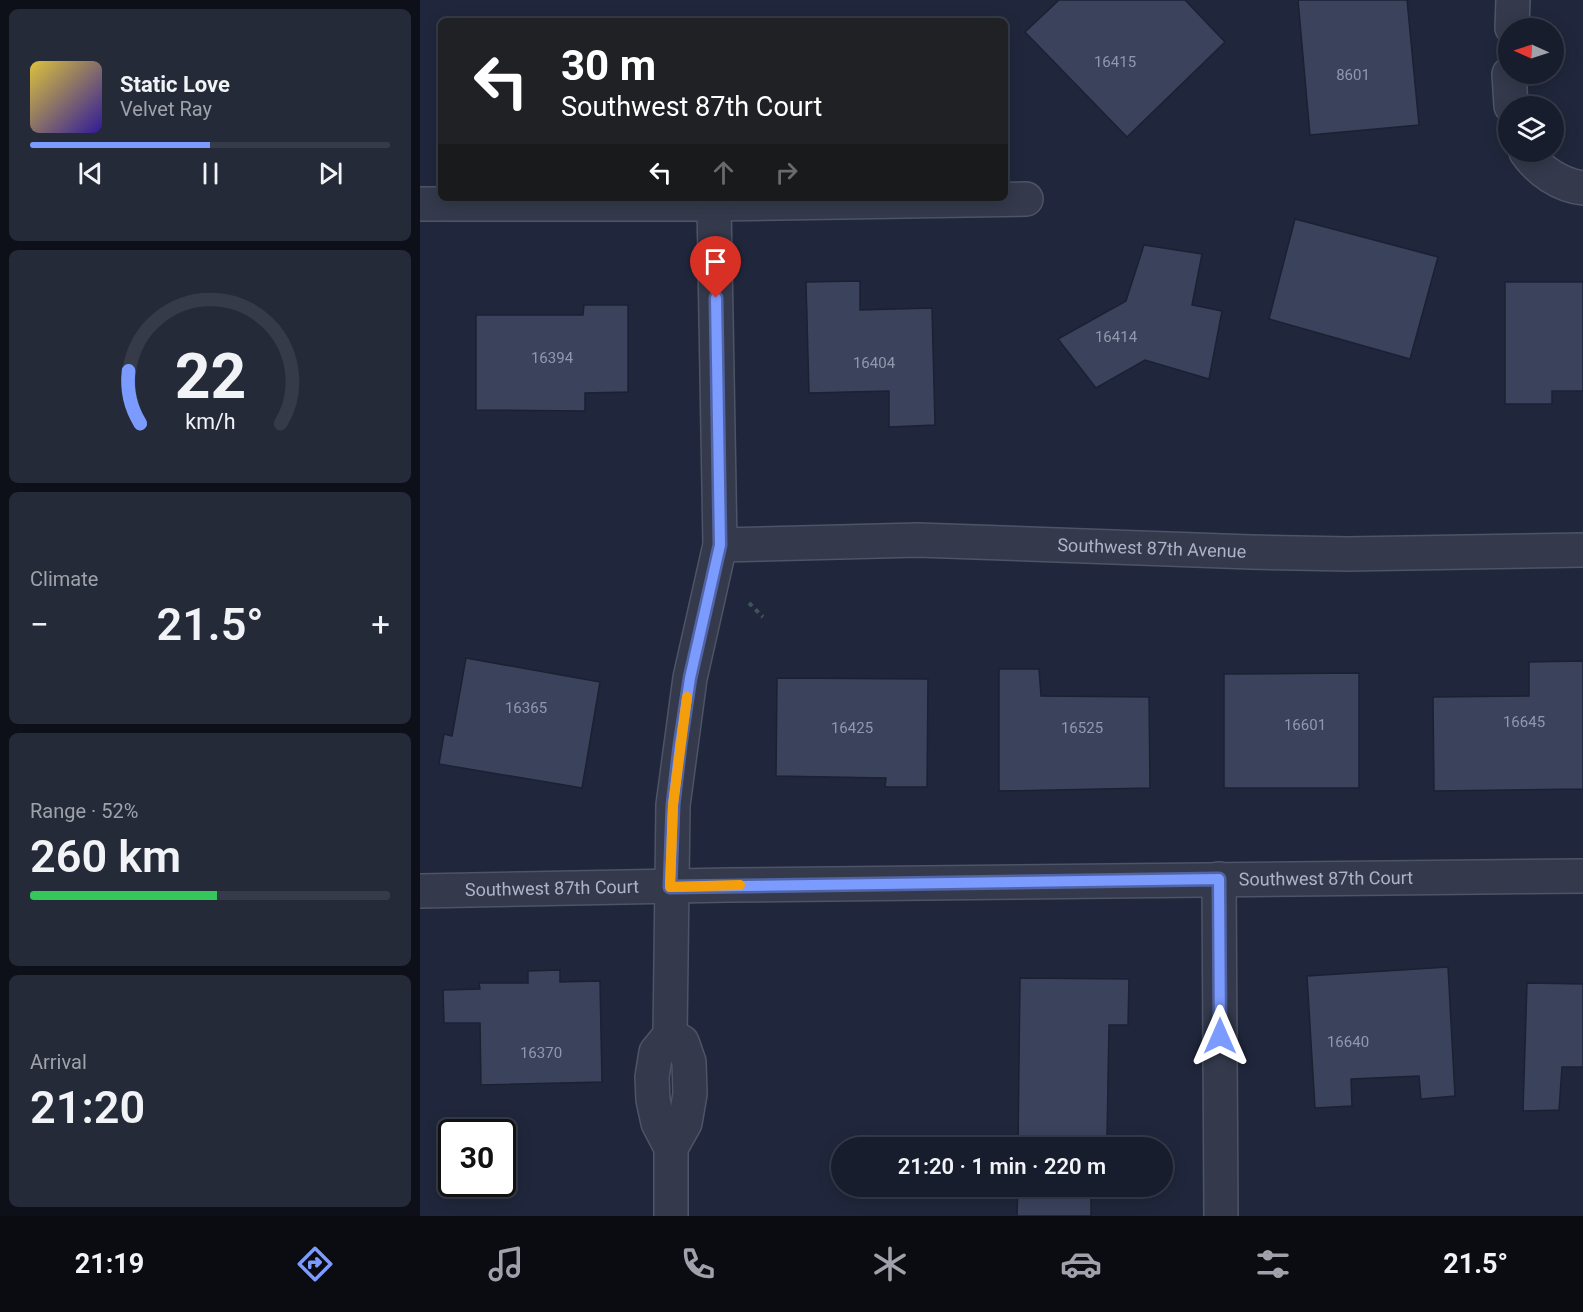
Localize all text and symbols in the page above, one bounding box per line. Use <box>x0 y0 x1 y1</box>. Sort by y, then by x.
north arrow <box>1498 18 1564 84</box>
map controls <box>1498 18 1564 162</box>
text: 30 m <box>561 41 656 90</box>
icon: left <box>462 42 540 120</box>
house number: 16415 <box>1094 53 1136 71</box>
house number: 8601 <box>1336 66 1370 84</box>
text: Static Love <box>120 72 230 97</box>
text: Southwest 87th Court <box>561 91 822 123</box>
button: layers <box>1498 96 1564 162</box>
text: Velvet Ray <box>120 97 212 121</box>
icon: left <box>644 156 677 189</box>
icon: ahead <box>707 156 740 189</box>
icon: right <box>770 156 803 189</box>
icon: previous <box>74 157 107 190</box>
icon: pause <box>194 157 227 190</box>
icon: next <box>314 157 347 190</box>
pin <box>690 236 741 298</box>
icon: arrive <box>699 245 732 278</box>
house number: 16414 <box>1095 328 1138 346</box>
text: 22 <box>174 340 246 413</box>
house number: 16394 <box>531 349 574 367</box>
house number: 16404 <box>853 354 896 372</box>
text: km/h <box>185 409 235 434</box>
street label: Southwest 87th Avenue <box>1057 534 1247 562</box>
text: Climate <box>30 567 98 591</box>
text: 21.5° <box>156 598 264 651</box>
text: − <box>30 605 49 644</box>
text: + <box>371 605 390 644</box>
house number: 16365 <box>505 699 547 717</box>
house number: 16645 <box>1503 713 1545 731</box>
house number: 16601 <box>1284 716 1326 734</box>
house number: 16425 <box>831 719 873 737</box>
house number: 16525 <box>1061 719 1103 737</box>
text: Range · 52% <box>30 799 138 823</box>
text: 260 km <box>30 830 181 883</box>
street label: Southwest 87th Court <box>1239 867 1413 890</box>
street label: Southwest 87th Court <box>465 876 639 900</box>
position arrow <box>1188 1004 1252 1068</box>
house number: 16640 <box>1327 1033 1369 1051</box>
house number: 16370 <box>520 1044 562 1062</box>
text: Arrival <box>30 1050 87 1074</box>
text: 21:20 <box>30 1081 145 1134</box>
speed limit sign: 30 <box>438 1119 516 1197</box>
text: 21:20 · 1 min · 220 m <box>898 1154 1106 1179</box>
icon: directions <box>294 1243 336 1285</box>
icon: music <box>485 1243 527 1285</box>
icon: phone <box>677 1243 719 1285</box>
icon: climate <box>869 1243 911 1285</box>
icon: car <box>1060 1243 1102 1285</box>
icon: filters <box>1252 1243 1294 1285</box>
text: 21:19 <box>75 1248 144 1280</box>
text: 21.5° <box>1443 1248 1508 1280</box>

